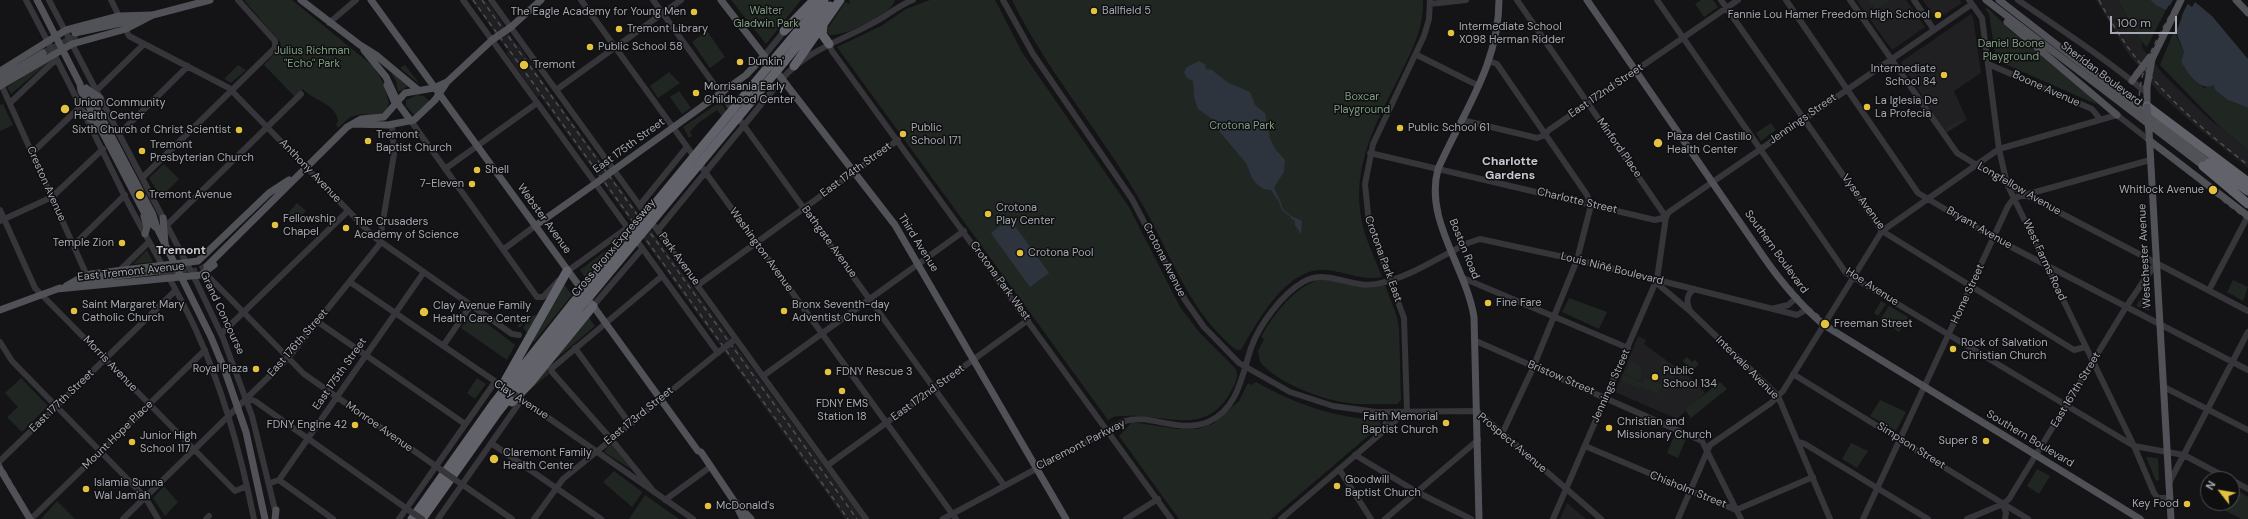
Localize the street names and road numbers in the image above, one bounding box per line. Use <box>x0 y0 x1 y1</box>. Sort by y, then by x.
street label: Sheridan Boulevard <box>2058 39 2144 109</box>
street label: East 172nd Street <box>1566 61 1646 121</box>
street label: Boone Avenue <box>2010 68 2082 110</box>
street label: Jennings Street <box>1767 91 1839 147</box>
street label: East 175th Street <box>591 116 667 176</box>
street label: Minford Place <box>1594 116 1644 180</box>
street label: Anthony Avenue <box>276 136 344 206</box>
street label: East 174th Street <box>818 140 894 200</box>
street label: Creston Avenue <box>24 145 68 223</box>
street label: Longfellow Avenue <box>1975 160 2063 218</box>
street label: Vyse Avenue <box>1838 172 1888 232</box>
street label: Webster Avenue <box>514 181 574 257</box>
street label: Charlotte Street <box>1536 185 1618 217</box>
street label: Cross Bronx Expressway <box>569 196 659 300</box>
street label: Bathgate Avenue <box>798 203 860 281</box>
street label: Westchester Avenue <box>2136 203 2154 309</box>
street label: Bryant Avenue <box>1944 204 2014 252</box>
street label: Washington Avenue <box>726 206 796 294</box>
street label: Southern Boulevard <box>1741 208 1811 296</box>
street label: Third Avenue <box>895 211 941 275</box>
street label: Crotona Park East <box>1361 214 1405 304</box>
street label: Boston Road <box>1446 217 1482 281</box>
street label: West Farms Road <box>2019 217 2069 303</box>
street label: Crotona Avenue <box>1140 221 1188 299</box>
street label: Park Avenue <box>655 230 703 288</box>
street label: Crotona Park West <box>967 239 1033 323</box>
street label: Louis Niñé Boulevard <box>1559 250 1665 288</box>
street label: East Tremont Avenue <box>77 260 185 284</box>
street label: Home Street <box>1948 262 1988 326</box>
street label: Hoe Avenue <box>1843 265 1901 309</box>
street label: Grand Concourse <box>197 269 247 357</box>
street label: East 176th Street <box>265 306 331 380</box>
street label: Morris Avenue <box>80 333 140 395</box>
street label: Intervale Avenue <box>1713 334 1781 402</box>
street label: East 175th Street <box>310 335 370 413</box>
street label: Jennings Street <box>1589 347 1633 425</box>
street label: East 167th Street <box>2048 350 2104 430</box>
street label: Bristow Street <box>1525 358 1597 398</box>
street label: East 172nd Street <box>889 362 967 424</box>
street label: East 177th Street <box>27 367 97 435</box>
street label: Clay Avenue <box>491 377 551 423</box>
street label: East 173rd Street <box>602 384 676 448</box>
street label: Mount Hope Place <box>80 398 156 472</box>
street label: Monroe Avenue <box>343 399 415 455</box>
street label: Southern Boulevard <box>1984 408 2076 470</box>
street label: Prospect Avenue <box>1475 410 1549 476</box>
street label: Claremont Parkway <box>1034 417 1128 473</box>
street label: Simpson Street <box>1874 420 1948 472</box>
street label: Chisholm Street <box>1648 469 1728 511</box>

